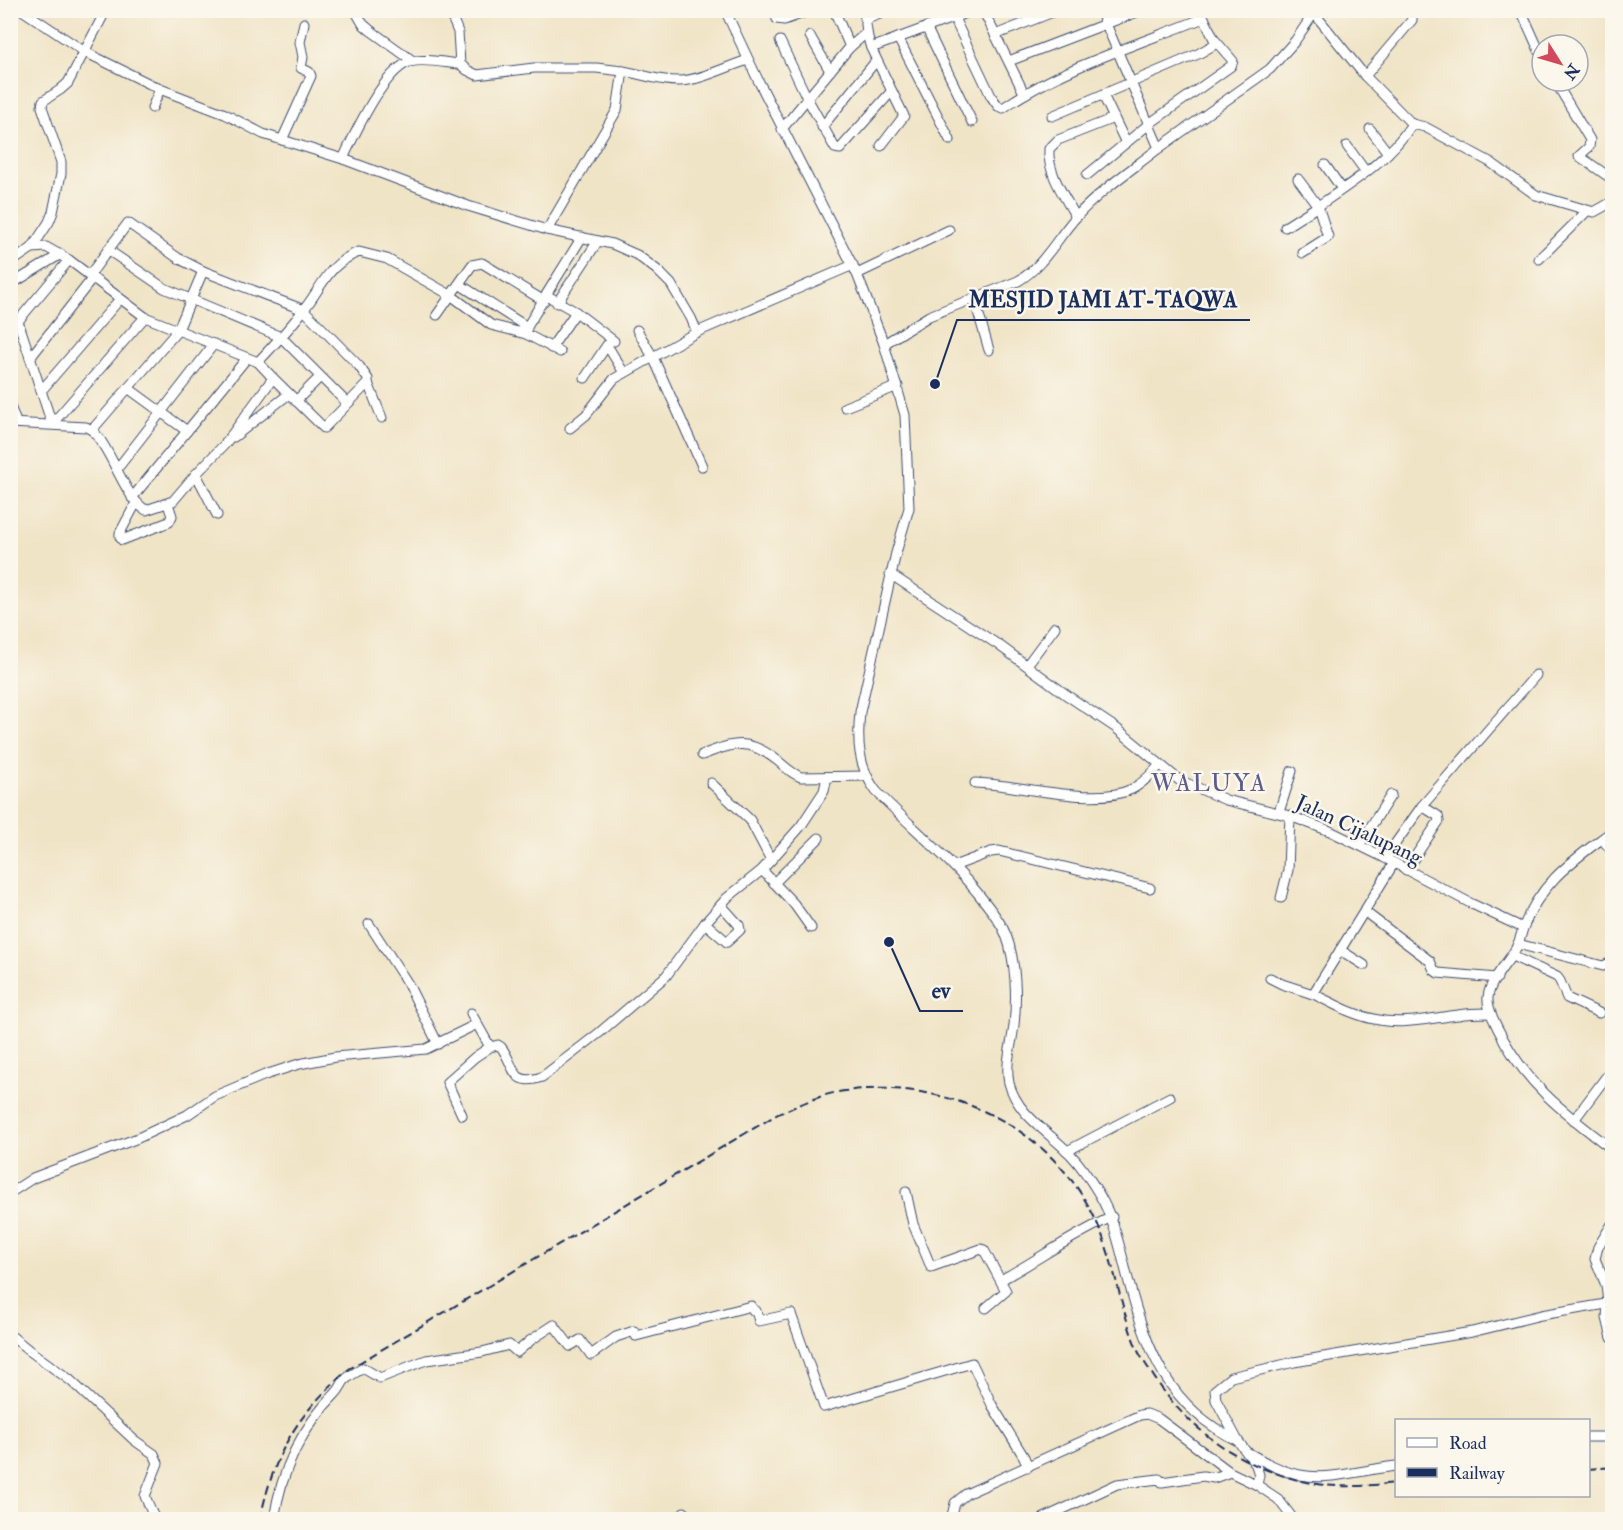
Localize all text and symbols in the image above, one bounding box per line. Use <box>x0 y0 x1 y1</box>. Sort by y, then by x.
north arrow <box>1530 33 1590 93</box>
text: N <box>1558 59 1584 84</box>
callout: MESJID JAMI AT-TAQWA <box>957 280 1250 320</box>
text: MESJID JAMI AT-TAQWA <box>968 286 1238 315</box>
district label: WALUYA <box>1150 768 1267 799</box>
street label: Jalan Cijalupang <box>1290 788 1427 871</box>
callout: ev <box>920 971 963 1011</box>
text: ev <box>932 977 952 1005</box>
legend <box>1395 1419 1590 1497</box>
text: Road <box>1449 1432 1487 1455</box>
text: Railway <box>1449 1462 1506 1485</box>

